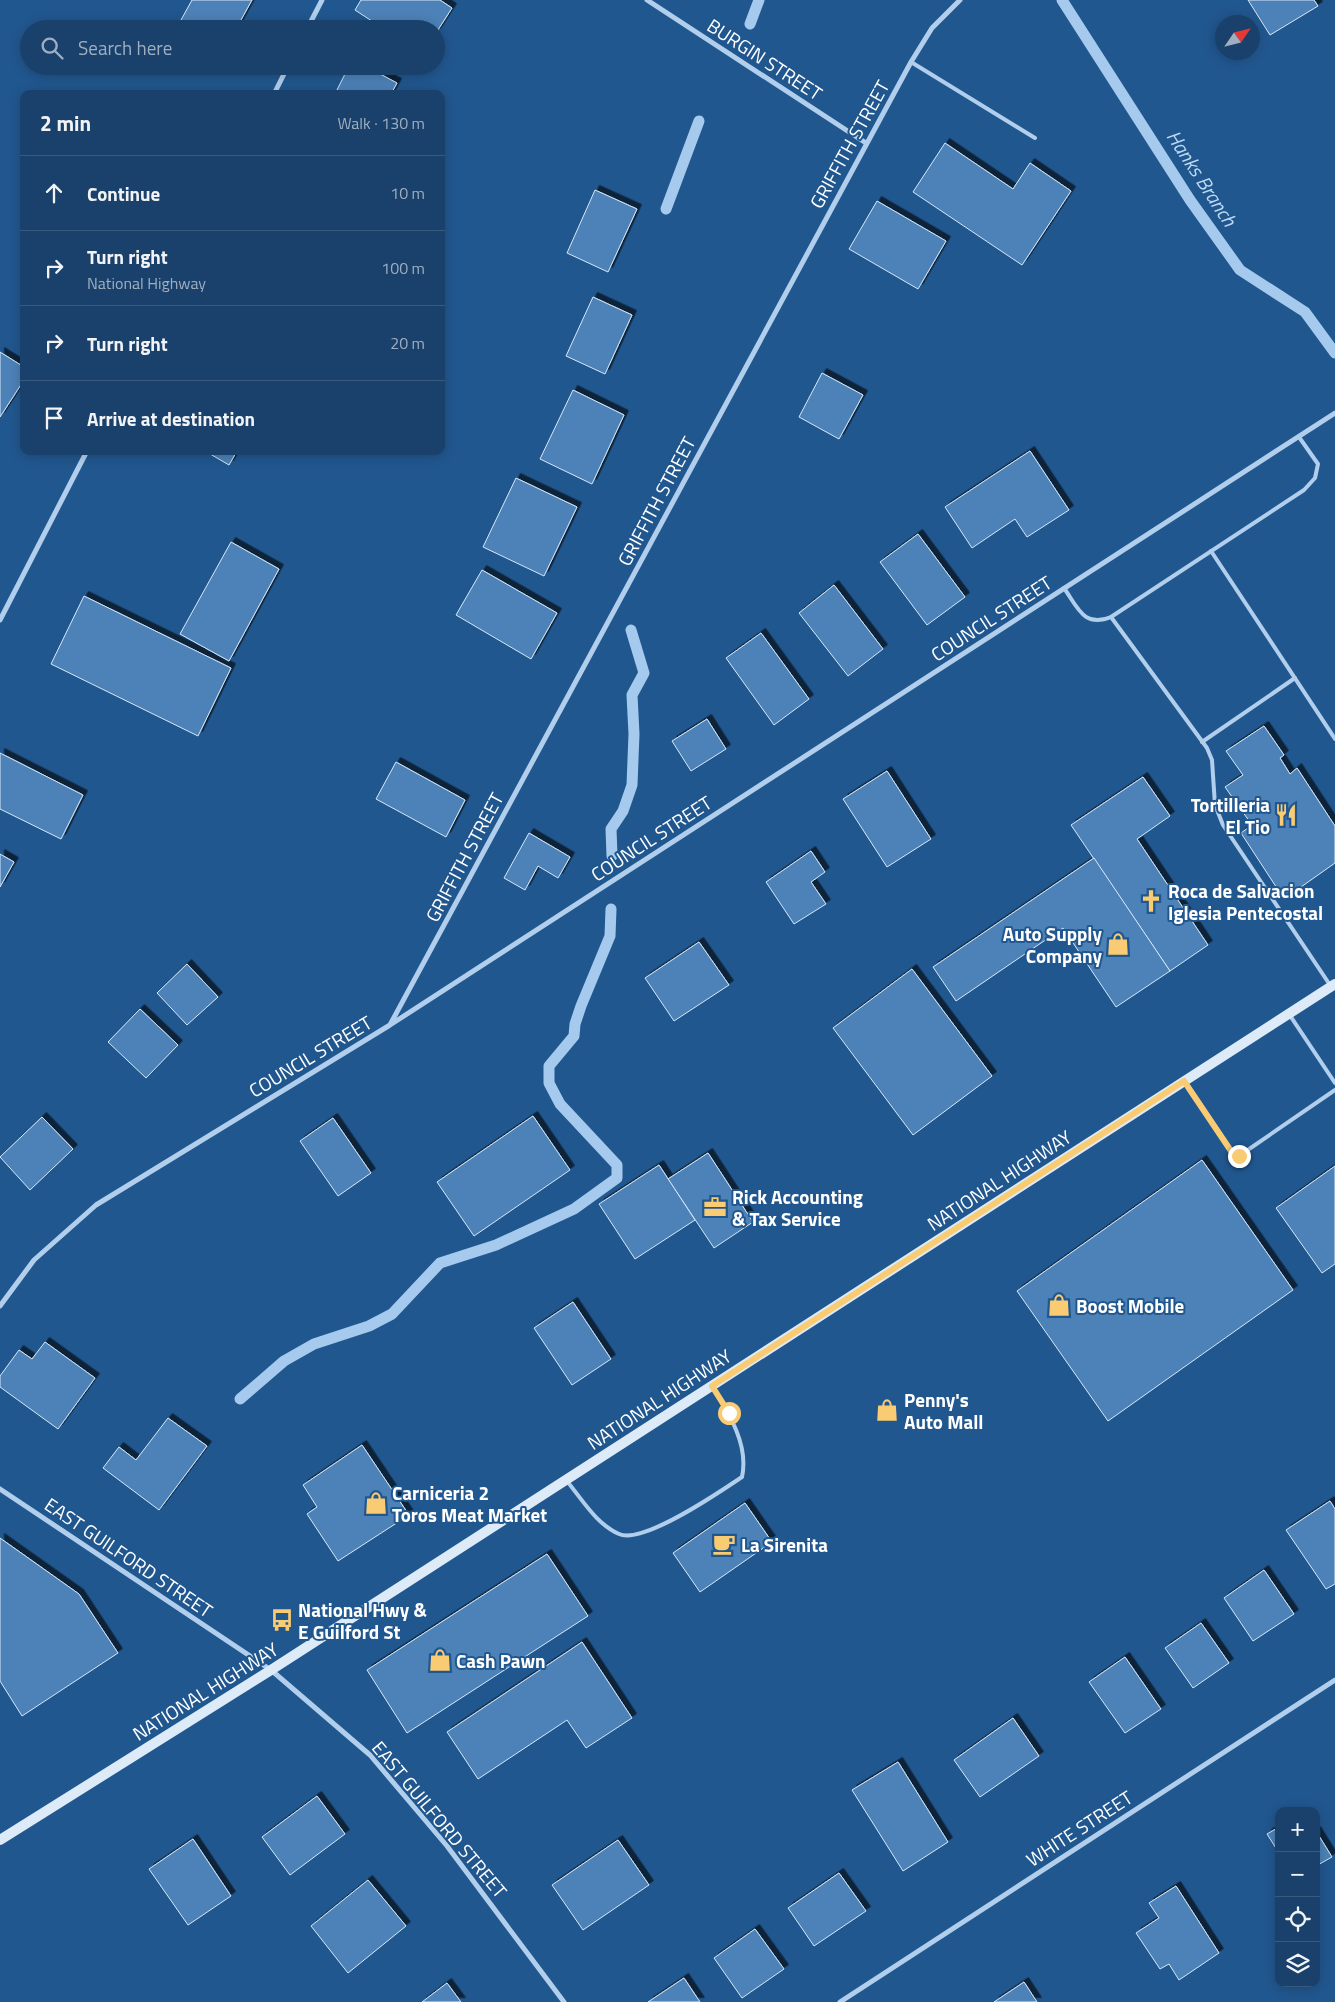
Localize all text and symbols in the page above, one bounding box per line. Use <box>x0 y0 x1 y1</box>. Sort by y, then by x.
street label: BURGIN STREET <box>702 11 828 107</box>
north arrow <box>1215 15 1260 60</box>
search box <box>20 20 445 75</box>
text: Search here <box>78 33 172 62</box>
icon: search <box>38 34 66 62</box>
street label: GRIFFITH STREET <box>802 75 896 213</box>
text: 2 min <box>40 107 91 139</box>
text: Walk · 130 m <box>337 111 425 135</box>
water label: Hanks Branch <box>1159 123 1245 233</box>
icon: ahead <box>40 179 68 207</box>
text: Continue <box>87 179 160 208</box>
text: 10 m <box>390 181 425 205</box>
text: Turn right <box>87 242 168 271</box>
icon: right <box>40 254 68 282</box>
text: 100 m <box>381 256 425 280</box>
text: National Highway <box>87 271 206 295</box>
icon: right <box>40 329 68 357</box>
text: Turn right <box>87 329 168 358</box>
text: 20 m <box>390 331 425 355</box>
icon: arrive <box>40 404 68 432</box>
text: Arrive at destination <box>87 404 255 433</box>
street label: GRIFFITH STREET <box>610 431 702 571</box>
street label: COUNCIL STREET <box>925 568 1057 668</box>
street label: GRIFFITH STREET <box>418 787 510 927</box>
street label: COUNCIL STREET <box>585 788 717 888</box>
place label: Tortilleria El Tio <box>1191 790 1270 841</box>
restaurant icon: Tortilleria El Tio <box>1273 802 1299 828</box>
place label: Roca de Salvacion Iglesia Pentecostal <box>1168 876 1323 927</box>
church icon: Roca de Salvacion Iglesia Pentecostal <box>1138 888 1164 914</box>
place label: Auto Supply Company <box>1003 919 1102 970</box>
shop icon: Auto Supply Company <box>1105 931 1131 957</box>
street label: COUNCIL STREET <box>243 1008 377 1104</box>
street label: NATIONAL HIGHWAY <box>921 1122 1078 1238</box>
route end <box>1228 1145 1251 1168</box>
place label: Rick Accounting & Tax Service <box>732 1182 863 1233</box>
office icon: Rick Accounting & Tax Service <box>702 1194 728 1220</box>
place label: Boost Mobile <box>1076 1291 1185 1320</box>
shop icon: Boost Mobile <box>1046 1292 1072 1318</box>
street label: NATIONAL HIGHWAY <box>581 1341 738 1457</box>
place label: Penny's Auto Mall <box>904 1385 983 1436</box>
shop icon: Penny's Auto Mall <box>874 1397 900 1423</box>
route start <box>718 1402 741 1425</box>
place label: Carniceria 2 Toros Meat Market <box>392 1478 547 1529</box>
street label: EAST GUILFORD STREET <box>39 1490 219 1624</box>
shop icon: Carniceria 2 Toros Meat Market <box>363 1490 389 1516</box>
place label: La Sirenita <box>741 1530 828 1559</box>
cafe icon: La Sirenita <box>711 1531 737 1557</box>
place label: National Hwy & E Guilford St <box>298 1595 427 1646</box>
bus stop icon: National Hwy & E Guilford St <box>269 1607 295 1633</box>
street label: NATIONAL HIGHWAY <box>126 1634 284 1748</box>
place label: Cash Pawn <box>456 1646 546 1675</box>
shop icon: Cash Pawn <box>427 1647 453 1673</box>
street label: EAST GUILFORD STREET <box>365 1734 515 1904</box>
street label: WHITE STREET <box>1020 1783 1138 1873</box>
map controls <box>1275 1807 1320 1987</box>
button: + <box>1275 1807 1320 1852</box>
button: − <box>1275 1852 1320 1897</box>
button: locate <box>1275 1897 1320 1942</box>
button: layers <box>1275 1942 1320 1987</box>

